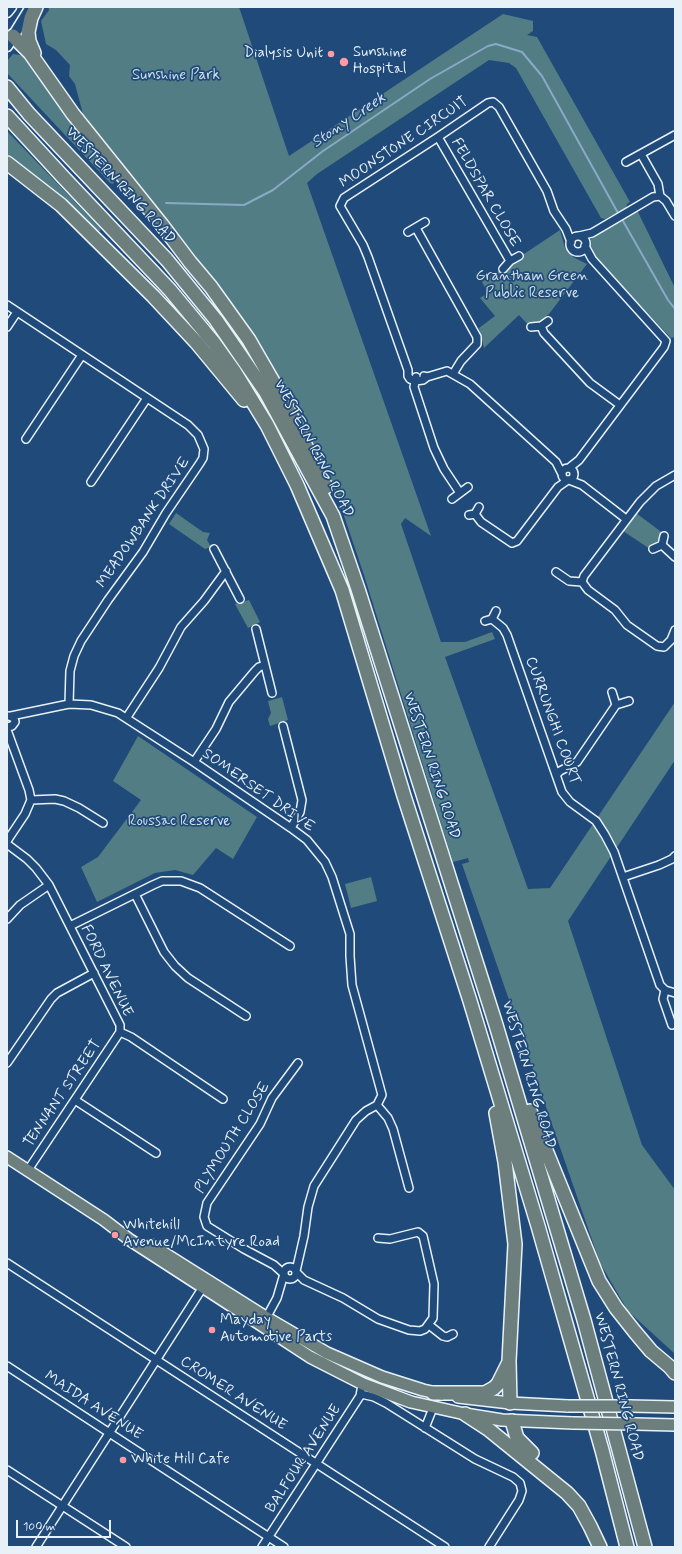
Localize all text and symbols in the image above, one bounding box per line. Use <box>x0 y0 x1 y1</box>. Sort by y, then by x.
place label: Sunshine Hospital <box>353 44 407 79</box>
place label: Dialysis Unit <box>244 45 323 63</box>
marker: Dialysis Unit <box>326 49 336 59</box>
marker: Sunshine Hospital <box>338 56 350 68</box>
park label: Sunshine Park <box>132 67 220 85</box>
water label: Stony Creek <box>308 89 390 153</box>
street label: MOONSTONE CIRCUIT <box>336 93 472 193</box>
street label: WESTERN RING ROAD <box>61 124 179 248</box>
street label: FELDSPAR CLOSE <box>446 135 524 251</box>
park label: Grantham Green Public Reserve <box>476 268 588 303</box>
street label: WESTERN RING ROAD <box>269 377 357 521</box>
street label: MEADOWBANK DRIVE <box>93 454 195 592</box>
street label: CURRUNGHI COURT <box>520 655 584 787</box>
street label: WESTERN RING ROAD <box>399 690 463 842</box>
street label: SOMERSET DRIVE <box>198 745 318 837</box>
park label: Roussac Reserve <box>128 813 230 831</box>
street label: FORD AVENUE <box>76 922 136 1020</box>
street label: WESTERN RING ROAD <box>497 999 559 1151</box>
street label: TENNANT STREET <box>20 1037 106 1151</box>
street label: PLYMOUTH CLOSE <box>191 1079 275 1197</box>
place label: Whitehill Avenue/McIntyre Road <box>123 1217 280 1252</box>
marker: Whitehill Avenue/McIntyre Road <box>110 1230 120 1240</box>
street label: WESTERN RING ROAD <box>589 1311 647 1463</box>
place label: Mayday Automotive Parts <box>220 1312 332 1347</box>
marker: Mayday Automotive Parts <box>207 1325 217 1335</box>
street label: CROMER AVENUE <box>176 1353 290 1435</box>
street label: MAIDA AVENUE <box>41 1368 145 1444</box>
street label: BALFOUR AVENUE <box>262 1401 346 1517</box>
place label: White Hill Cafe <box>131 1451 230 1469</box>
marker: White Hill Cafe <box>118 1455 128 1465</box>
scale bar <box>18 1512 113 1538</box>
text: 100 m <box>23 1519 55 1535</box>

